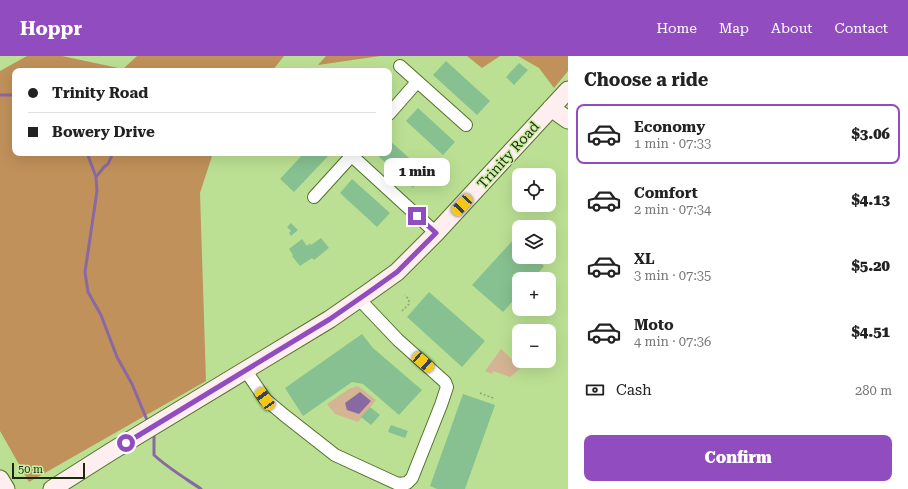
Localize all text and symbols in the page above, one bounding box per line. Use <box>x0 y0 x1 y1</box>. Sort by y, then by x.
text: Hoppr <box>20 17 82 40</box>
text: Home <box>656 20 697 36</box>
text: Map <box>719 20 749 36</box>
text: About <box>771 20 813 36</box>
text: Contact <box>835 20 888 36</box>
text: Choose a ride <box>584 69 708 90</box>
text: Trinity Road <box>52 84 148 102</box>
icon: car <box>586 116 622 152</box>
street label: Trinity Road <box>474 118 542 192</box>
text: Economy <box>634 118 705 136</box>
text: Bowery Drive <box>52 123 155 141</box>
text: $3.06 <box>851 125 890 143</box>
text: 1 min · 07:33 <box>634 136 711 151</box>
callout: 1 min <box>384 158 450 186</box>
text: 1 min <box>399 164 435 179</box>
map controls <box>512 168 556 368</box>
button: locate <box>512 168 556 212</box>
icon: car <box>586 182 622 218</box>
text: Comfort <box>634 184 698 202</box>
text: $4.13 <box>851 191 890 209</box>
car <box>449 192 475 218</box>
text: 2 min · 07:34 <box>634 202 711 217</box>
route end <box>408 207 426 225</box>
button: layers <box>512 220 556 264</box>
icon: car <box>586 248 622 284</box>
text: XL <box>634 250 655 268</box>
text: $5.20 <box>851 257 890 275</box>
text: 3 min · 07:35 <box>634 268 711 283</box>
button: + <box>512 272 556 316</box>
icon: car <box>586 314 622 350</box>
text: Moto <box>634 316 674 334</box>
text: $4.51 <box>851 323 890 341</box>
button: − <box>512 324 556 368</box>
text: 4 min · 07:36 <box>634 334 711 349</box>
car <box>410 350 436 374</box>
icon: cash <box>584 379 606 401</box>
text: Cash <box>616 381 652 399</box>
text: 280 m <box>855 383 892 398</box>
car <box>253 386 277 412</box>
route start <box>117 434 135 452</box>
button: Confirm <box>584 435 892 481</box>
scale bar <box>12 461 85 480</box>
text: 50 m <box>18 463 43 476</box>

